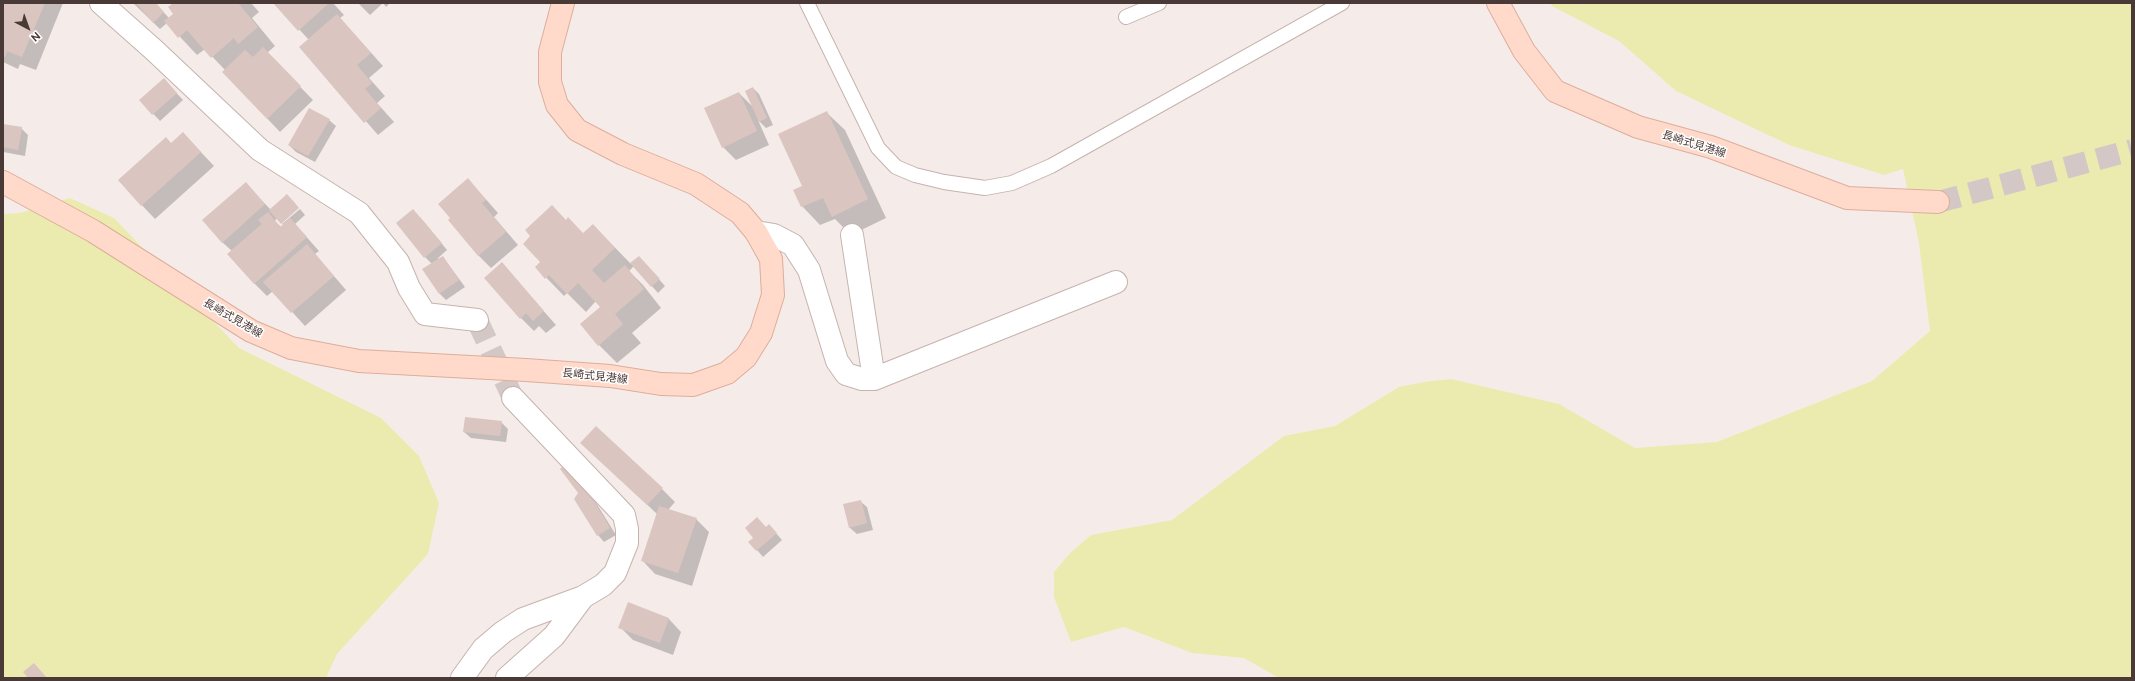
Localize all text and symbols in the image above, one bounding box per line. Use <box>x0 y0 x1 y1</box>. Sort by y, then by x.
north arrow <box>8 8 48 48</box>
text: N <box>29 30 43 44</box>
street label: 長崎式見港線 <box>1661 128 1727 160</box>
street label: 長崎式見港線 <box>201 296 265 340</box>
street label: 長崎式見港線 <box>561 366 629 386</box>

